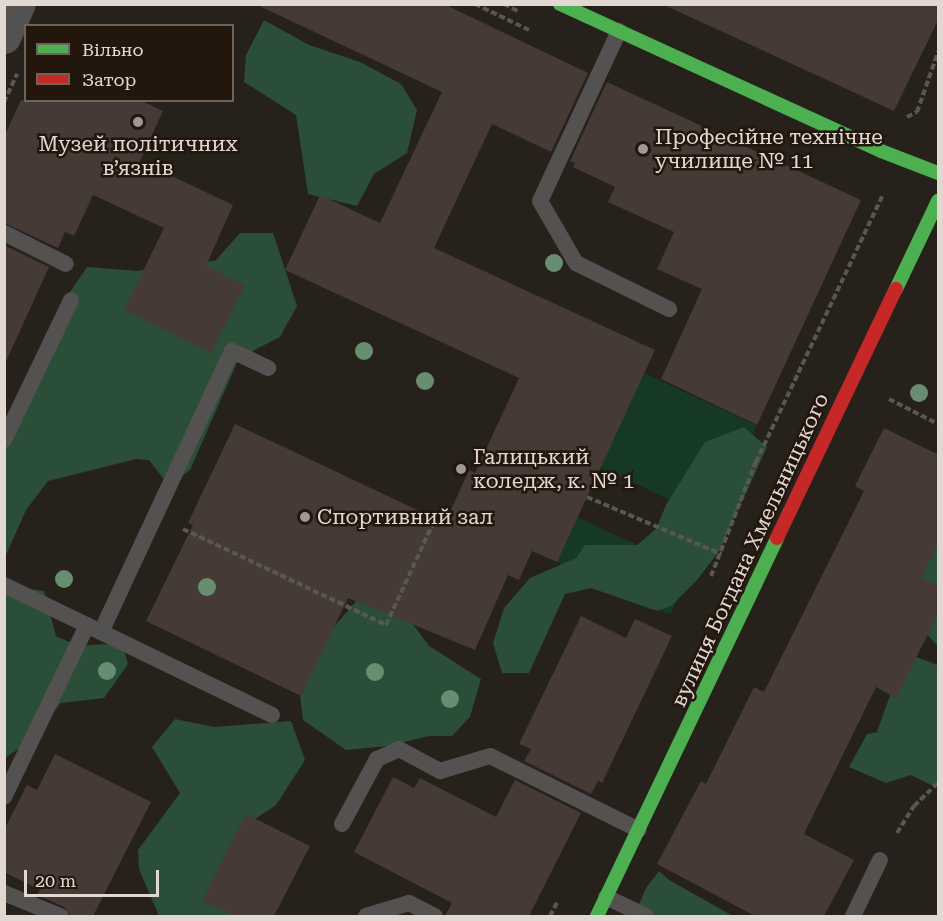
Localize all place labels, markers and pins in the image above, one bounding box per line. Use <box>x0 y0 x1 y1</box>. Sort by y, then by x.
marker: Музей політичних в’язнів <box>131 115 145 129</box>
place label: Професійне технічне училище № 11 <box>655 124 883 174</box>
place label: Музей політичних в’язнів <box>38 131 238 181</box>
marker: Професійне технічне училище № 11 <box>636 142 650 156</box>
place label: Галицький коледж, к. № 1 <box>473 444 635 494</box>
marker: Галицький коледж, к. № 1 <box>454 462 468 476</box>
place label: Спортивний зал <box>317 504 493 530</box>
marker: Спортивний зал <box>298 510 312 524</box>

